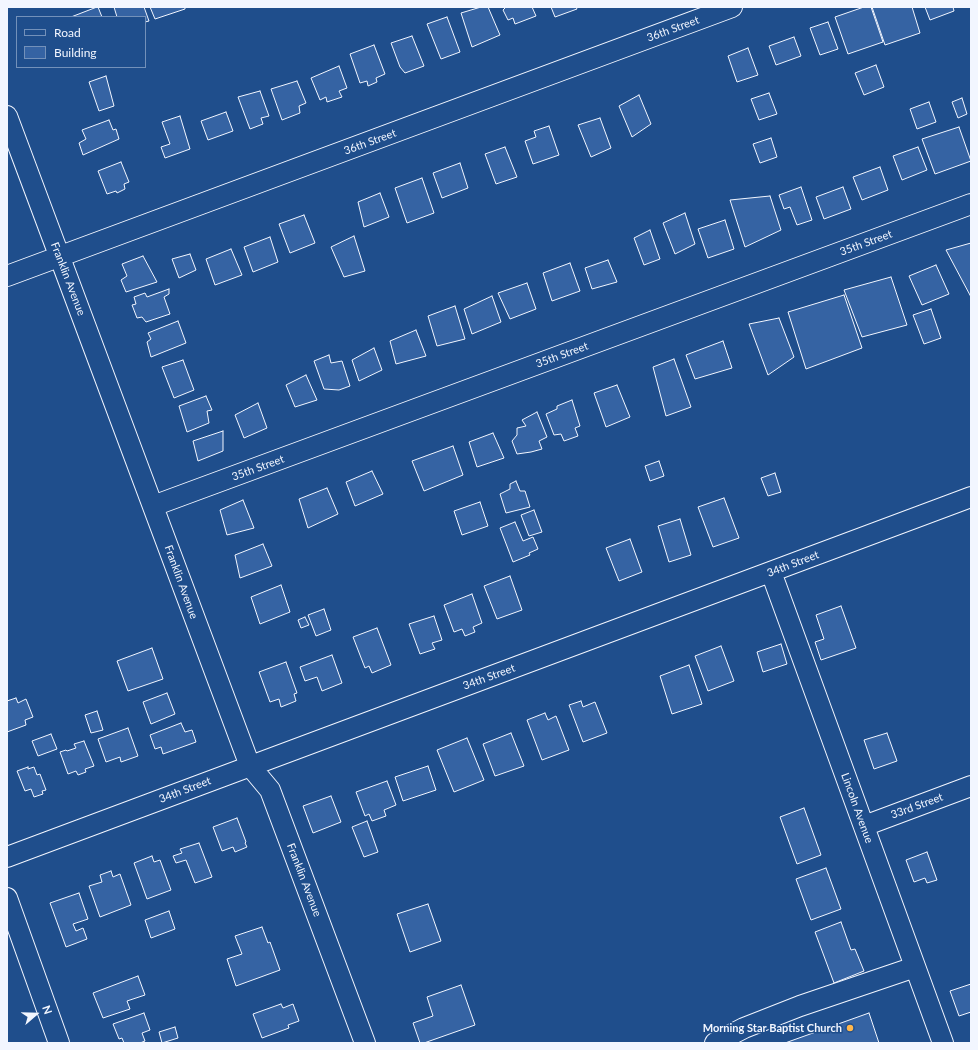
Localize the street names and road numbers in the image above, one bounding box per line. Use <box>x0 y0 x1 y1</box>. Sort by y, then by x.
street label: 36th Street <box>645 13 701 45</box>
street label: 36th Street <box>342 126 398 158</box>
street label: 35th Street <box>838 227 894 259</box>
street label: Franklin Avenue <box>48 240 88 318</box>
street label: 35th Street <box>534 339 590 371</box>
street label: 35th Street <box>230 452 286 484</box>
street label: Franklin Avenue <box>162 543 200 621</box>
street label: 34th Street <box>765 548 821 580</box>
street label: 34th Street <box>461 661 517 693</box>
street label: Lincoln Avenue <box>838 771 876 845</box>
street label: 34th Street <box>157 774 213 806</box>
street label: 33rd Street <box>889 790 945 822</box>
street label: Franklin Avenue <box>284 841 324 919</box>

